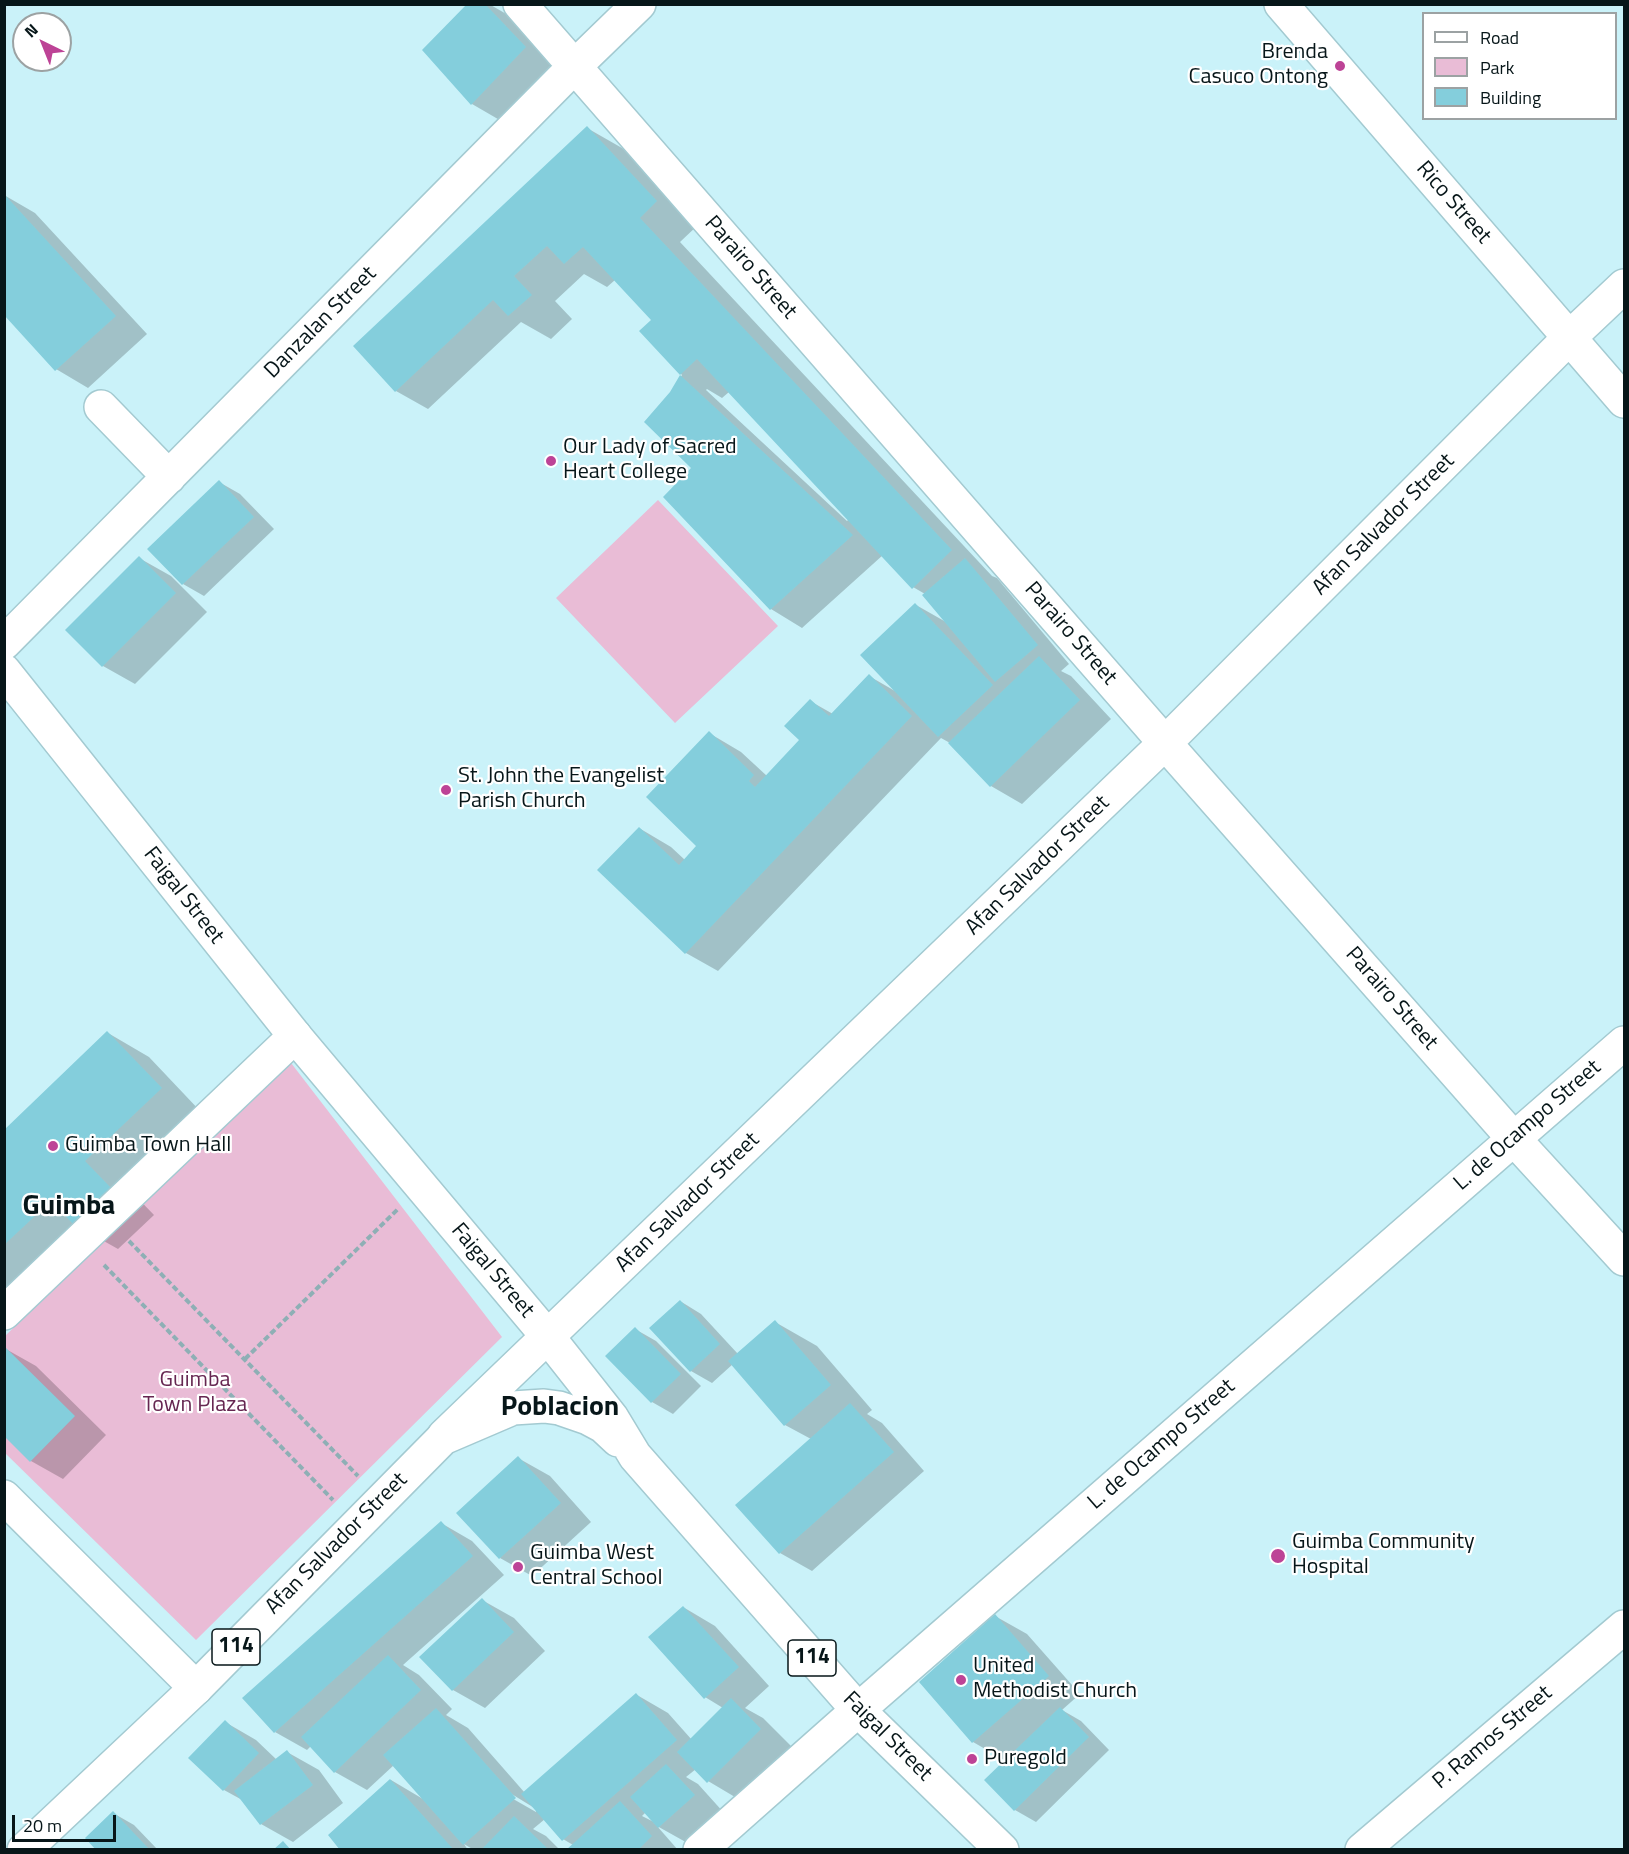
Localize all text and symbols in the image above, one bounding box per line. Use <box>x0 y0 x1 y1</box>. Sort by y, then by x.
north arrow <box>12 12 72 72</box>
legend <box>1422 12 1617 120</box>
text: N <box>19 18 43 43</box>
text: Road <box>1480 24 1519 51</box>
place label: Brenda Casuco Ontong <box>1188 40 1328 92</box>
text: Park <box>1480 54 1514 81</box>
marker: Brenda Casuco Ontong <box>1333 59 1347 73</box>
text: Building <box>1480 84 1541 111</box>
street label: Rico Street <box>1410 156 1496 250</box>
street label: Parairo Street <box>698 211 802 325</box>
street label: Danzalan Street <box>260 262 382 384</box>
place label: Our Lady of Sacred Heart College <box>563 435 737 487</box>
street label: Afan Salvador Street <box>1308 449 1460 601</box>
marker: Our Lady of Sacred Heart College <box>544 454 558 468</box>
street label: Parairo Street <box>1018 577 1122 691</box>
place label: St. John the Evangelist Parish Church <box>458 764 664 816</box>
marker: St. John the Evangelist Parish Church <box>439 783 453 797</box>
street label: Afan Salvador Street <box>961 791 1115 941</box>
street label: Faigal Street <box>137 842 229 950</box>
street label: Parairo Street <box>1339 942 1443 1056</box>
street label: L. de Ocampo Street <box>1449 1055 1607 1197</box>
street label: Afan Salvador Street <box>611 1128 765 1278</box>
place label: Guimba Town Hall <box>65 1133 231 1159</box>
marker: Guimba Town Hall <box>46 1139 60 1153</box>
district label: Guimba <box>23 1190 115 1224</box>
street label: Faigal Street <box>445 1218 539 1324</box>
park label: Guimba Town Plaza <box>143 1368 247 1420</box>
street label: L. de Ocampo Street <box>1083 1374 1241 1516</box>
district label: Poblacion <box>501 1391 619 1425</box>
street label: Afan Salvador Street <box>261 1468 413 1620</box>
place label: Guimba Community Hospital <box>1292 1530 1475 1582</box>
place label: Guimba West Central School <box>530 1541 663 1592</box>
marker: Guimba Community Hospital <box>1269 1547 1287 1565</box>
marker: Guimba West Central School <box>511 1560 525 1574</box>
road number: 114 <box>212 1629 260 1665</box>
road number: 114 <box>788 1640 836 1676</box>
place label: United Methodist Church <box>973 1654 1137 1706</box>
marker: United Methodist Church <box>954 1673 968 1687</box>
street label: P. Ramos Street <box>1428 1681 1558 1795</box>
street label: Faigal Street <box>837 1687 937 1787</box>
place label: Puregold <box>984 1746 1067 1772</box>
marker: Puregold <box>965 1752 979 1766</box>
scale bar <box>15 1803 118 1841</box>
text: 20 m <box>23 1812 62 1839</box>

